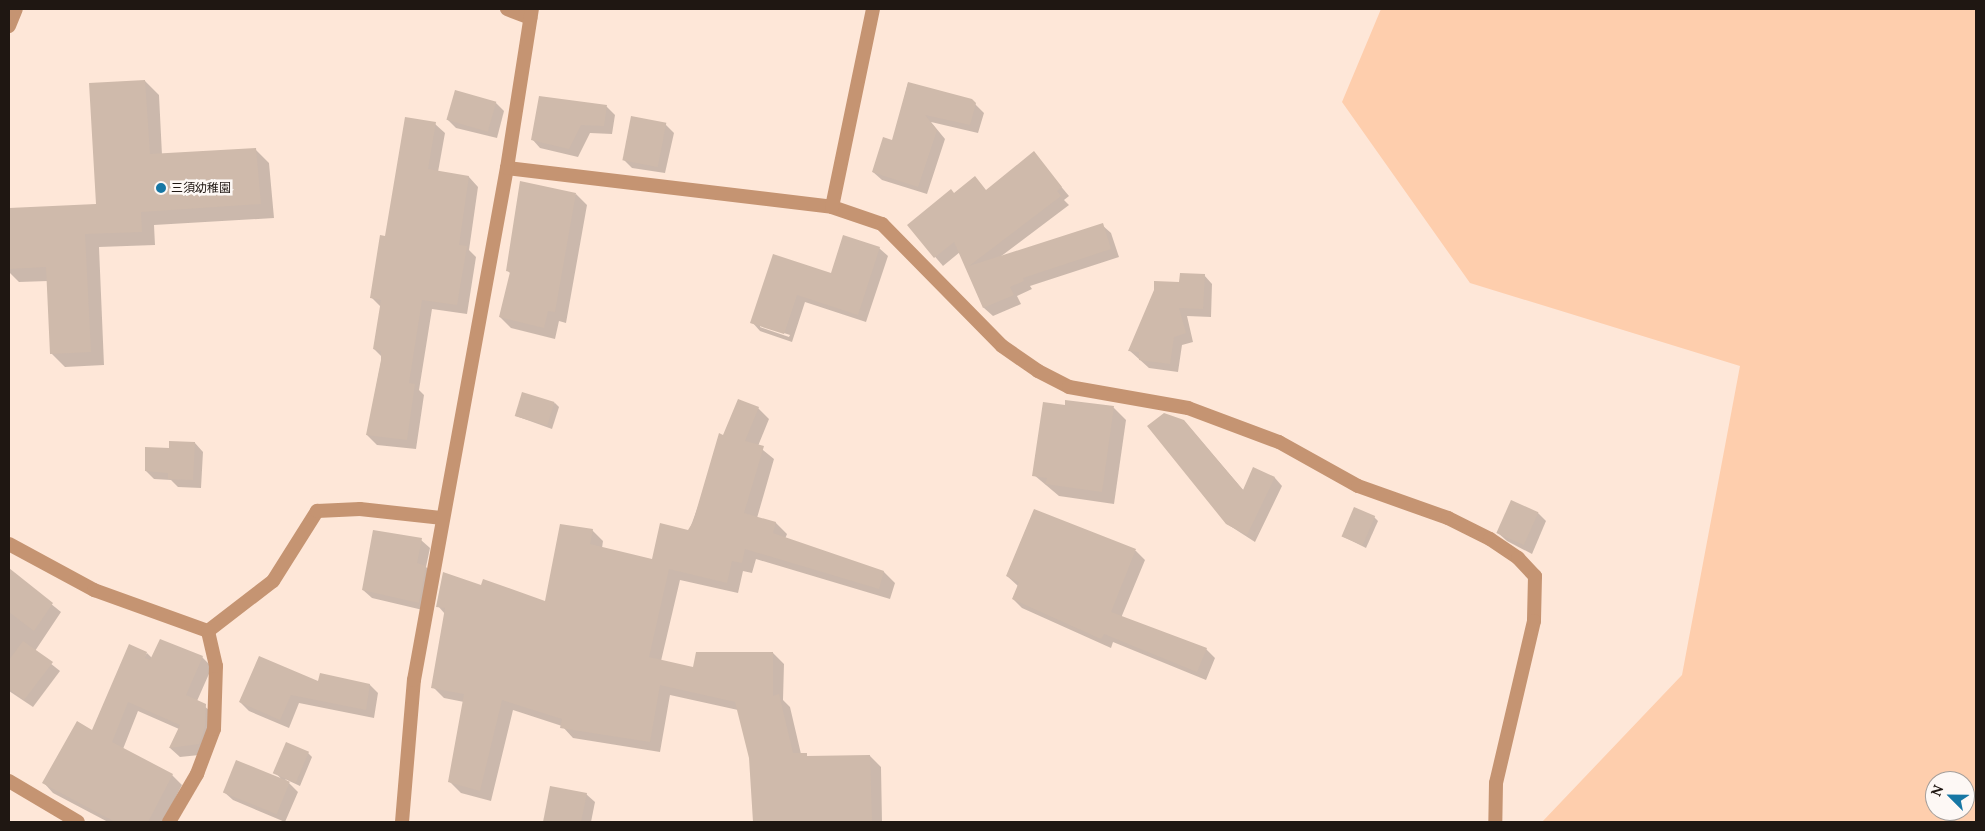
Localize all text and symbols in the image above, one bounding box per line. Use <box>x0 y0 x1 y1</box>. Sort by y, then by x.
place label: 三須幼稚園 <box>171 181 231 195</box>
marker: 三須幼稚園 <box>155 182 167 194</box>
north arrow <box>1925 771 1975 821</box>
text: N <box>1927 782 1948 799</box>

